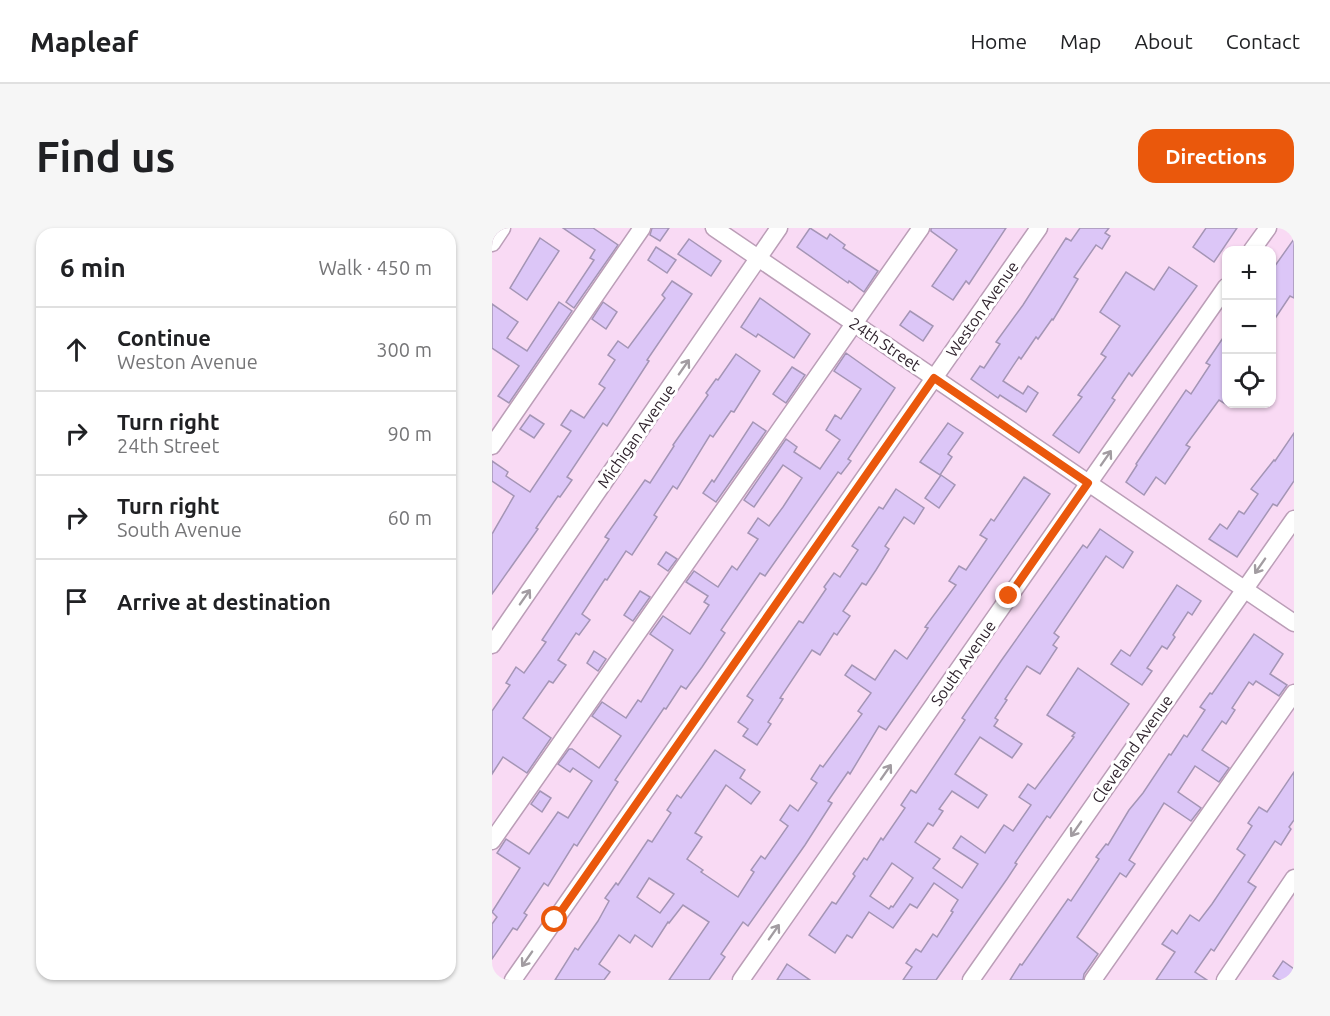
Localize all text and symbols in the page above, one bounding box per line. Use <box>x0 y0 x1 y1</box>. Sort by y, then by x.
text: Mapleaf <box>30 26 138 57</box>
text: Home <box>970 29 1027 53</box>
text: Map <box>1060 29 1101 53</box>
text: About <box>1134 29 1193 53</box>
text: Contact <box>1226 29 1300 53</box>
button: Directions <box>1138 129 1294 183</box>
text: Find us <box>36 133 175 180</box>
map controls <box>1222 246 1276 408</box>
button: + <box>1222 246 1276 300</box>
text: 6 min <box>60 253 126 282</box>
text: Walk · 450 m <box>319 256 432 279</box>
street label: Weston Avenue <box>942 258 1022 360</box>
button: − <box>1222 300 1276 354</box>
street label: 24th Street <box>846 314 925 375</box>
text: Continue <box>117 325 211 350</box>
icon: ahead <box>60 333 93 366</box>
text: 300 m <box>376 338 432 361</box>
text: Weston Avenue <box>117 350 258 373</box>
button: locate <box>1222 354 1276 408</box>
one-way arrow <box>678 359 690 375</box>
street label: Michigan Avenue <box>594 381 678 491</box>
text: Turn right <box>117 409 219 434</box>
icon: right <box>60 417 93 450</box>
text: 90 m <box>388 422 432 445</box>
text: 24th Street <box>117 434 219 457</box>
one-way arrow <box>1100 450 1112 466</box>
text: Turn right <box>117 493 219 518</box>
icon: right <box>60 501 93 534</box>
text: 60 m <box>388 506 432 529</box>
text: South Avenue <box>117 518 242 541</box>
one-way arrow <box>1254 558 1267 574</box>
route end <box>995 582 1021 608</box>
icon: arrive <box>60 585 93 618</box>
text: Arrive at destination <box>117 589 331 614</box>
one-way arrow <box>519 589 531 605</box>
street label: South Avenue <box>927 617 999 709</box>
street label: Cleveland Avenue <box>1088 691 1176 807</box>
one-way arrow <box>880 765 892 781</box>
one-way arrow <box>1070 821 1082 837</box>
route start <box>541 906 567 932</box>
one-way arrow <box>768 924 780 941</box>
one-way arrow <box>521 951 533 967</box>

